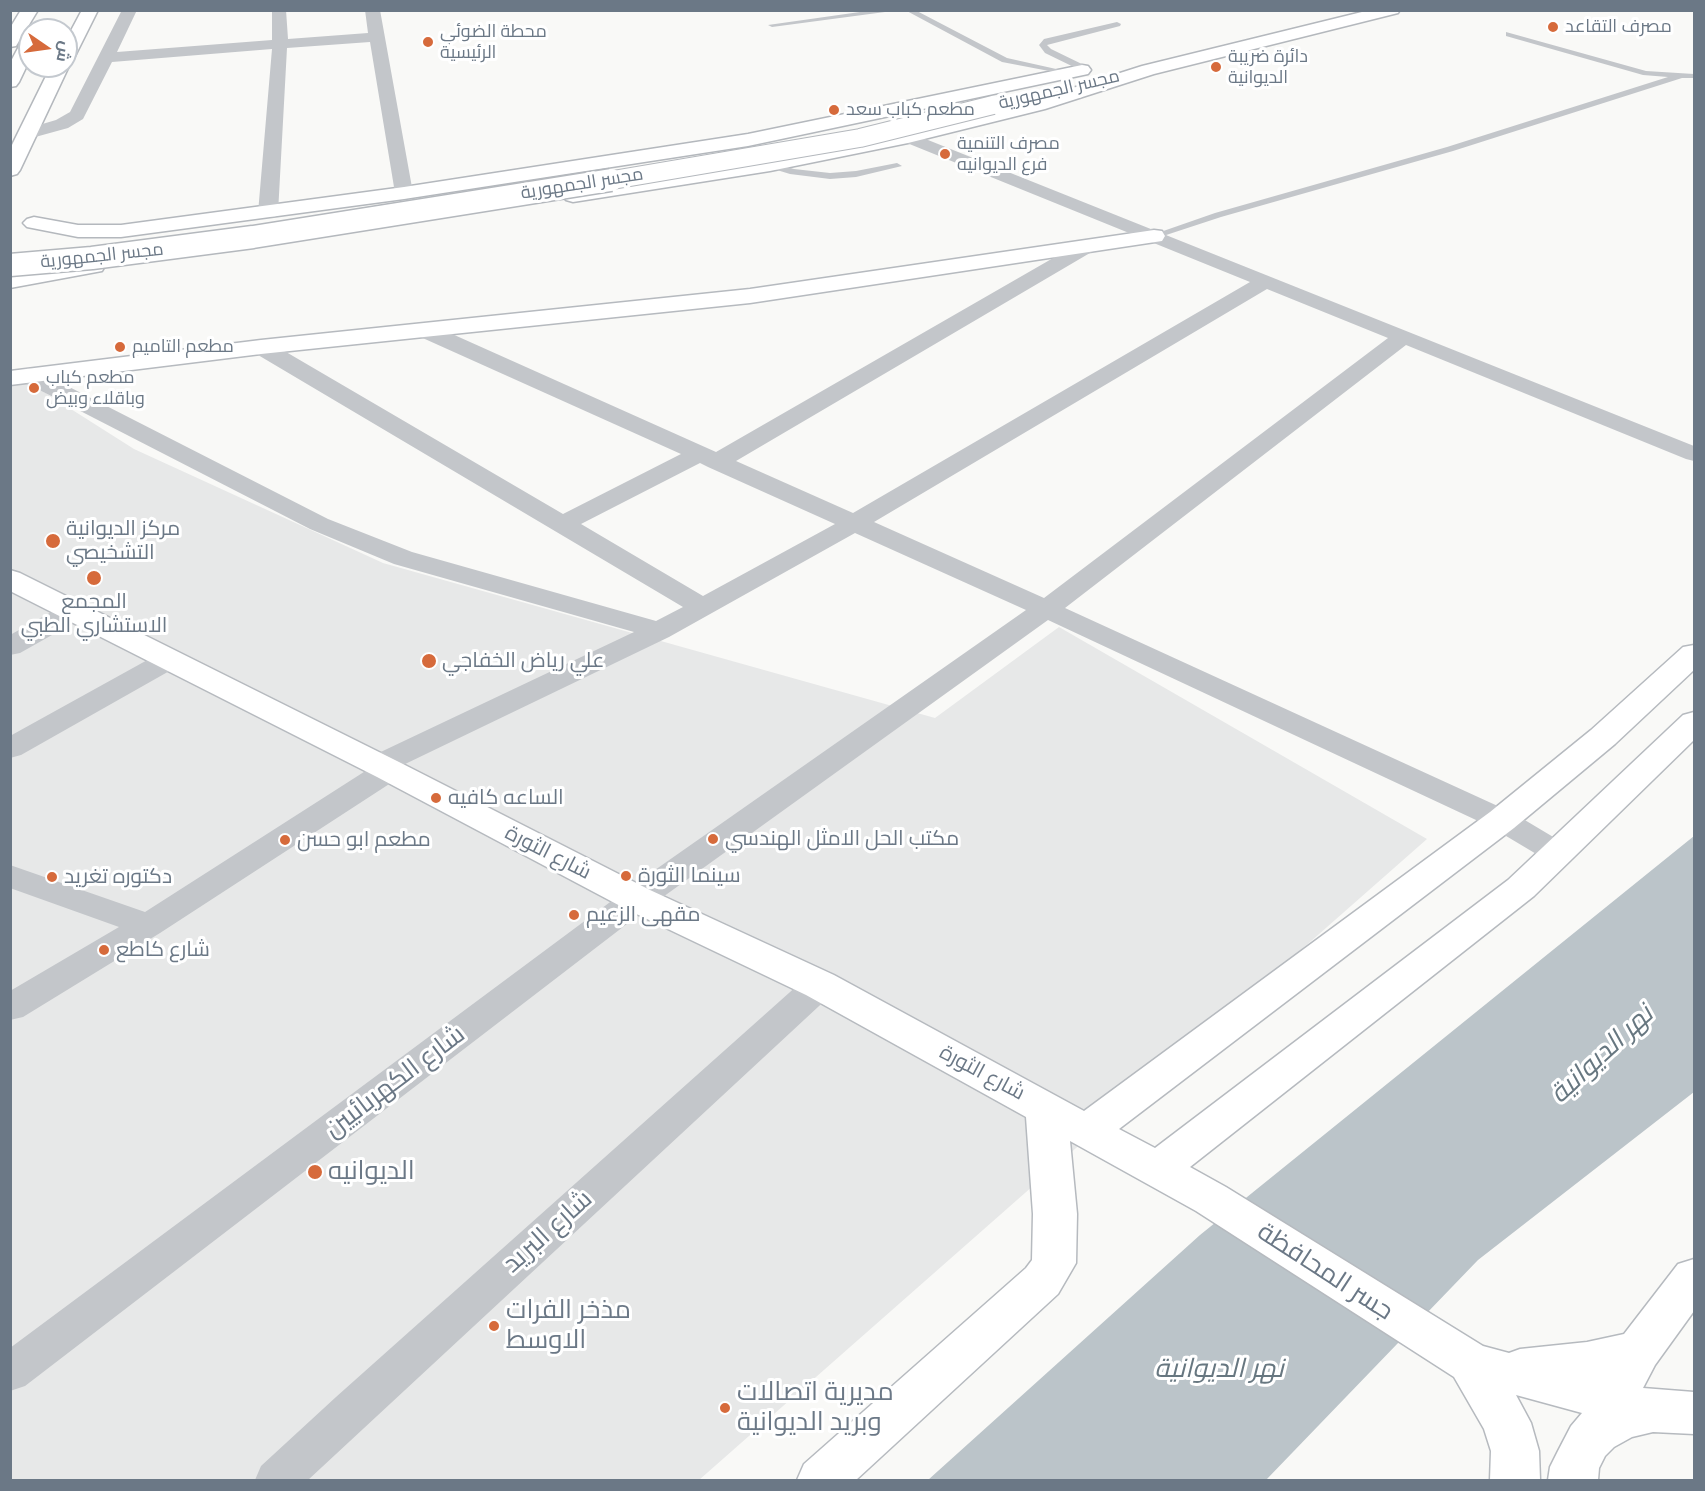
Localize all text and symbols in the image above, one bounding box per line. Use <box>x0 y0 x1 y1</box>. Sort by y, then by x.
place label: مصرف التقاعد <box>1565 16 1672 38</box>
north arrow <box>18 18 78 78</box>
marker: مصرف التقاعد <box>1546 20 1560 34</box>
place label: محطة الضوئي الرئيسية <box>440 21 547 63</box>
marker: محطة الضوئي الرئيسية <box>421 35 435 49</box>
text: ش <box>53 40 76 64</box>
place label: دائرة ضريبة الديوانية <box>1228 46 1308 88</box>
marker: دائرة ضريبة الديوانية <box>1209 60 1223 74</box>
street label: مجسر الجمهورية <box>996 66 1122 114</box>
place label: مطعم كباب سعد <box>846 99 975 121</box>
marker: مطعم كباب سعد <box>827 103 841 117</box>
place label: مصرف التنمية فرع الديوانيه <box>957 133 1060 176</box>
marker: مصرف التنمية فرع الديوانيه <box>938 147 952 161</box>
street label: مجسر الجمهورية <box>519 164 645 204</box>
street label: مجسر الجمهورية <box>39 239 165 273</box>
place label: مطعم التاميم <box>132 336 234 358</box>
marker: مطعم التاميم <box>113 340 127 354</box>
place label: مطعم كباب وباقلاء وبيض <box>46 367 145 410</box>
marker: مطعم كباب وباقلاء وبيض <box>27 381 41 395</box>
place label: مركز الديوانية التشخيصي <box>66 516 180 566</box>
marker: مركز الديوانية التشخيصي <box>44 532 62 550</box>
marker: المجمع الاستشاري الطبي <box>85 569 103 587</box>
place label: المجمع الاستشاري الطبي <box>21 589 167 639</box>
place label: علي رياض الخفاجي <box>442 648 604 674</box>
marker: علي رياض الخفاجي <box>420 652 438 670</box>
place label: الساعه كافيه <box>448 785 564 811</box>
marker: الساعه كافيه <box>429 791 443 805</box>
street label: شارع الثورة <box>501 821 595 885</box>
place label: مكتب الحل الامثل الهندسي <box>725 826 959 852</box>
place label: مطعم ابو حسن <box>297 827 431 853</box>
marker: مكتب الحل الامثل الهندسي <box>706 832 720 846</box>
marker: مطعم ابو حسن <box>278 833 292 847</box>
place label: سينما الثورة <box>638 863 741 889</box>
place label: دكتوره تغريد <box>64 864 172 890</box>
marker: سينما الثورة <box>619 869 633 883</box>
marker: دكتوره تغريد <box>45 870 59 884</box>
place label: مقهى الزعيم <box>586 902 700 928</box>
marker: مقهى الزعيم <box>567 908 581 922</box>
place label: شارع كاطع <box>116 937 210 963</box>
marker: شارع كاطع <box>97 943 111 957</box>
water label: نهر الديوانية <box>1544 999 1660 1111</box>
street label: شارع الكهربائيين <box>319 1019 471 1145</box>
street label: شارع الثورة <box>935 1040 1029 1106</box>
place label: الديوانيه <box>328 1156 415 1188</box>
marker: الديوانيه <box>306 1163 324 1181</box>
street label: شارع البريد <box>497 1184 599 1280</box>
street label: جسر المحافظة <box>1251 1217 1399 1327</box>
place label: مذخر الفرات الاوسط <box>506 1295 631 1356</box>
marker: مذخر الفرات الاوسط <box>487 1319 501 1333</box>
water label: نهر الديوانية <box>1154 1353 1284 1385</box>
place label: مديرية اتصالات وبريد الديوانية <box>737 1377 894 1438</box>
marker: مديرية اتصالات وبريد الديوانية <box>718 1401 732 1415</box>

